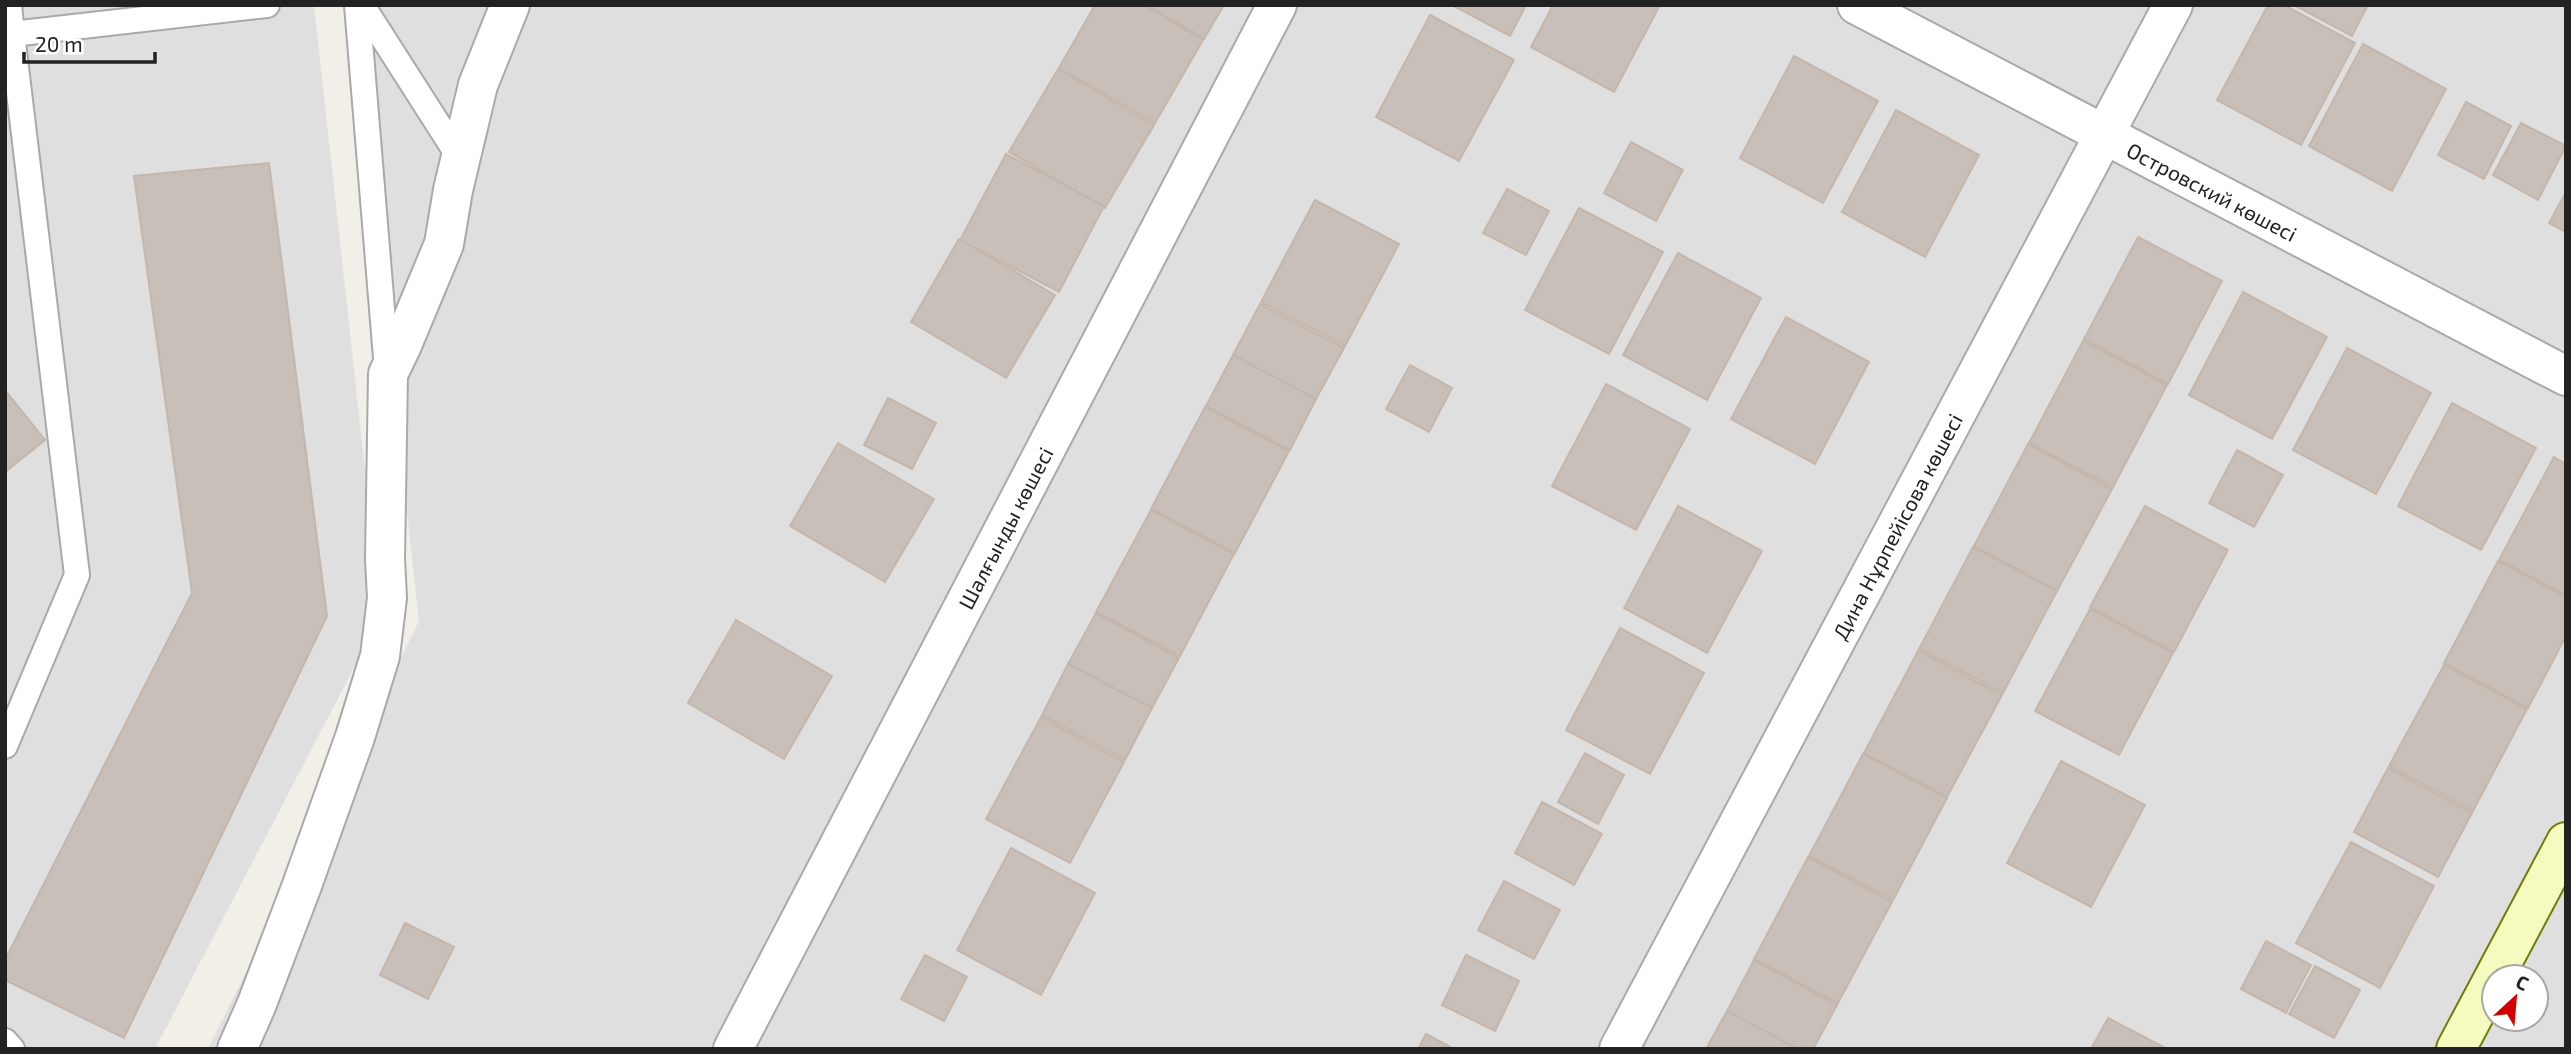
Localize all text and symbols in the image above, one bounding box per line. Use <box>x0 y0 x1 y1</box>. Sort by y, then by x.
scale bar <box>24 21 156 65</box>
text: 20 m <box>35 31 83 56</box>
street label: Островский көшесі <box>2123 136 2302 246</box>
street label: Дина Нұрпейісова көшесі <box>1826 409 1967 643</box>
street label: Шалғынды көшесі <box>952 442 1057 613</box>
north arrow <box>2480 963 2550 1033</box>
text: С <box>2513 969 2533 995</box>

